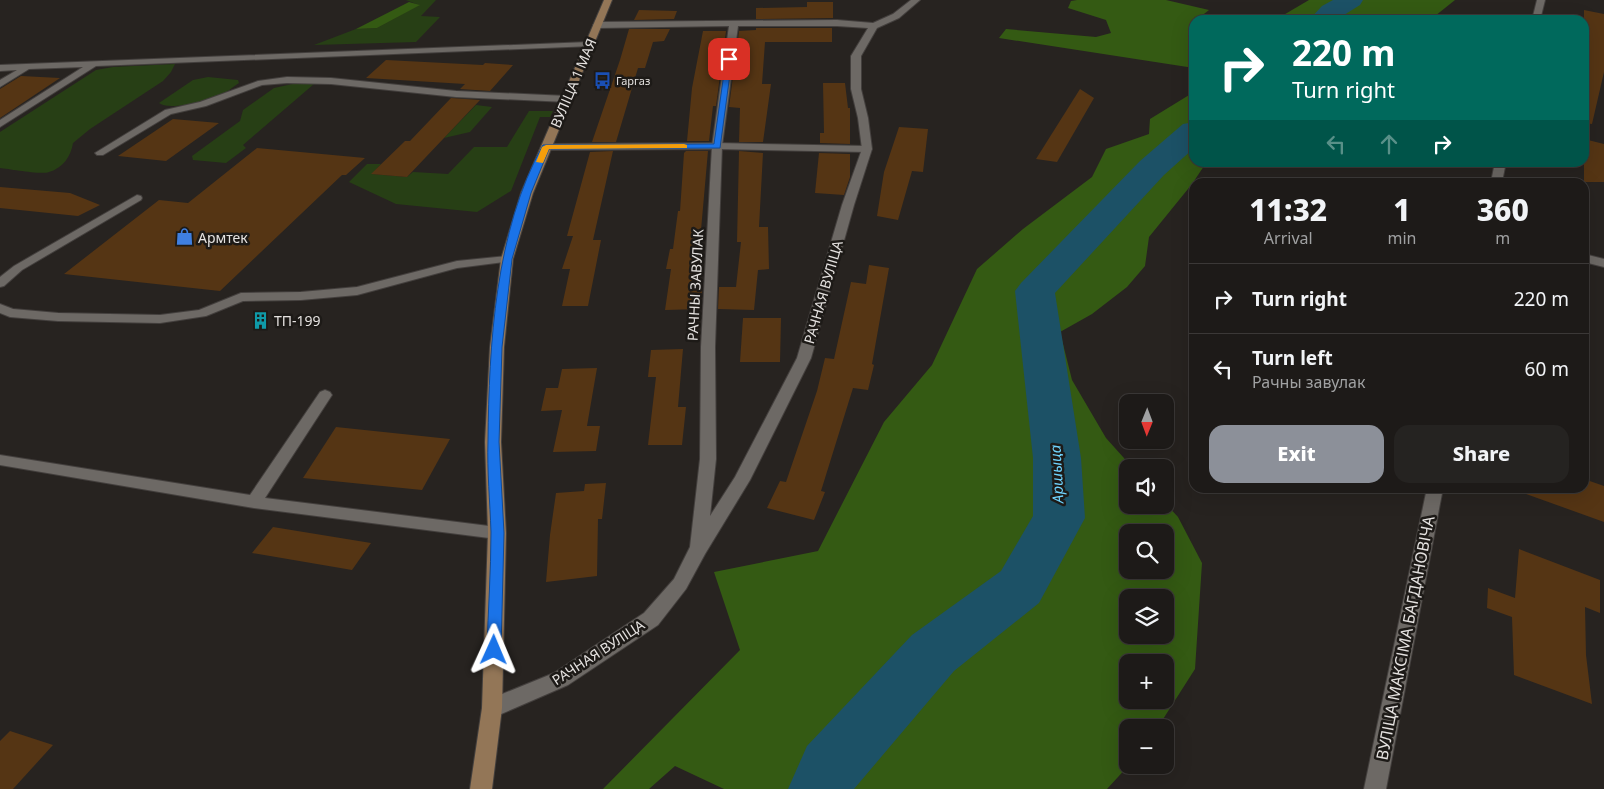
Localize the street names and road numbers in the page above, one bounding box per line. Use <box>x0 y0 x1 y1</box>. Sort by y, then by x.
street label: ВУЛІЦА 1 МАЯ <box>546 35 600 131</box>
street label: РАЧНЫ ЗАВУЛАК <box>683 228 707 341</box>
street label: РАЧНАЯ ВУЛІЦА <box>799 238 847 346</box>
street label: ВУЛІЦА МАКСІМА БАГДАНОВІЧА <box>1371 513 1440 762</box>
street label: РАЧНАЯ ВУЛІЦА <box>548 615 648 689</box>

